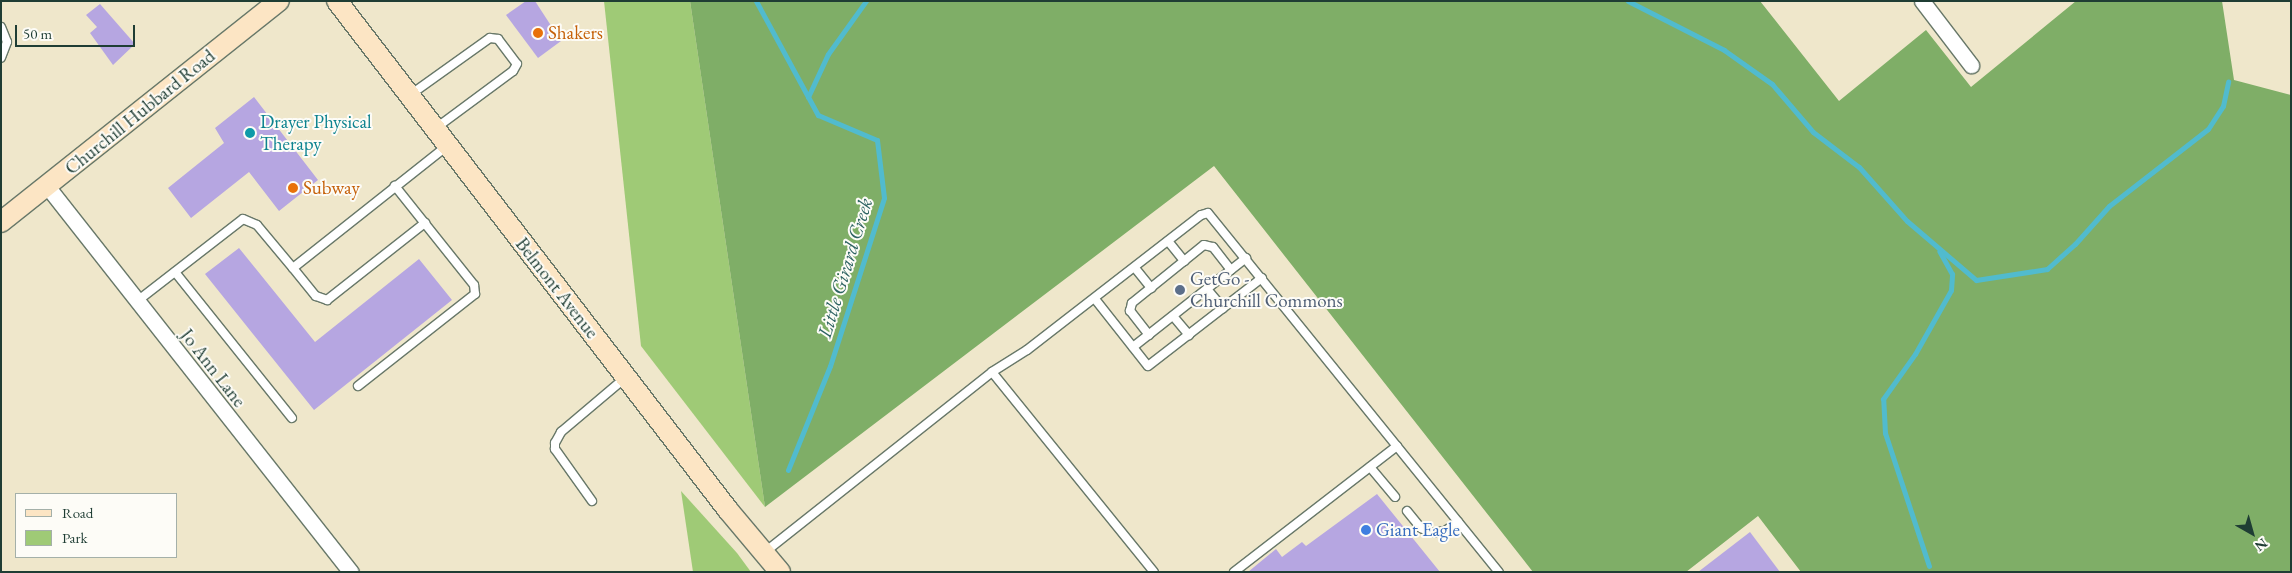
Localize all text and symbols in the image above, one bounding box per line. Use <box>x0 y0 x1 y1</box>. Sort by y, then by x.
scale bar <box>18 15 138 47</box>
place label: Shakers <box>548 22 603 44</box>
text: 50 m <box>23 24 52 43</box>
marker: Shakers <box>532 27 544 39</box>
street label: Churchill Hubbard Road <box>60 44 220 180</box>
place label: Drayer Physical Therapy <box>260 111 372 155</box>
marker: Drayer Physical Therapy <box>244 127 256 139</box>
place label: Subway <box>303 177 360 199</box>
marker: Subway <box>287 182 299 194</box>
water label: Little Girard Creek <box>812 195 878 341</box>
street label: Belmont Avenue <box>511 233 603 343</box>
place label: GetGo - Churchill Commons <box>1190 268 1343 312</box>
marker: GetGo - Churchill Commons <box>1174 284 1186 296</box>
street label: Jo Ann Lane <box>175 324 251 412</box>
legend <box>15 493 178 558</box>
text: Road <box>62 503 93 522</box>
north arrow <box>2227 508 2277 558</box>
place label: Giant Eagle <box>1376 519 1460 541</box>
marker: Giant Eagle <box>1360 524 1372 536</box>
text: Park <box>62 528 88 547</box>
text: N <box>2251 534 2271 555</box>

